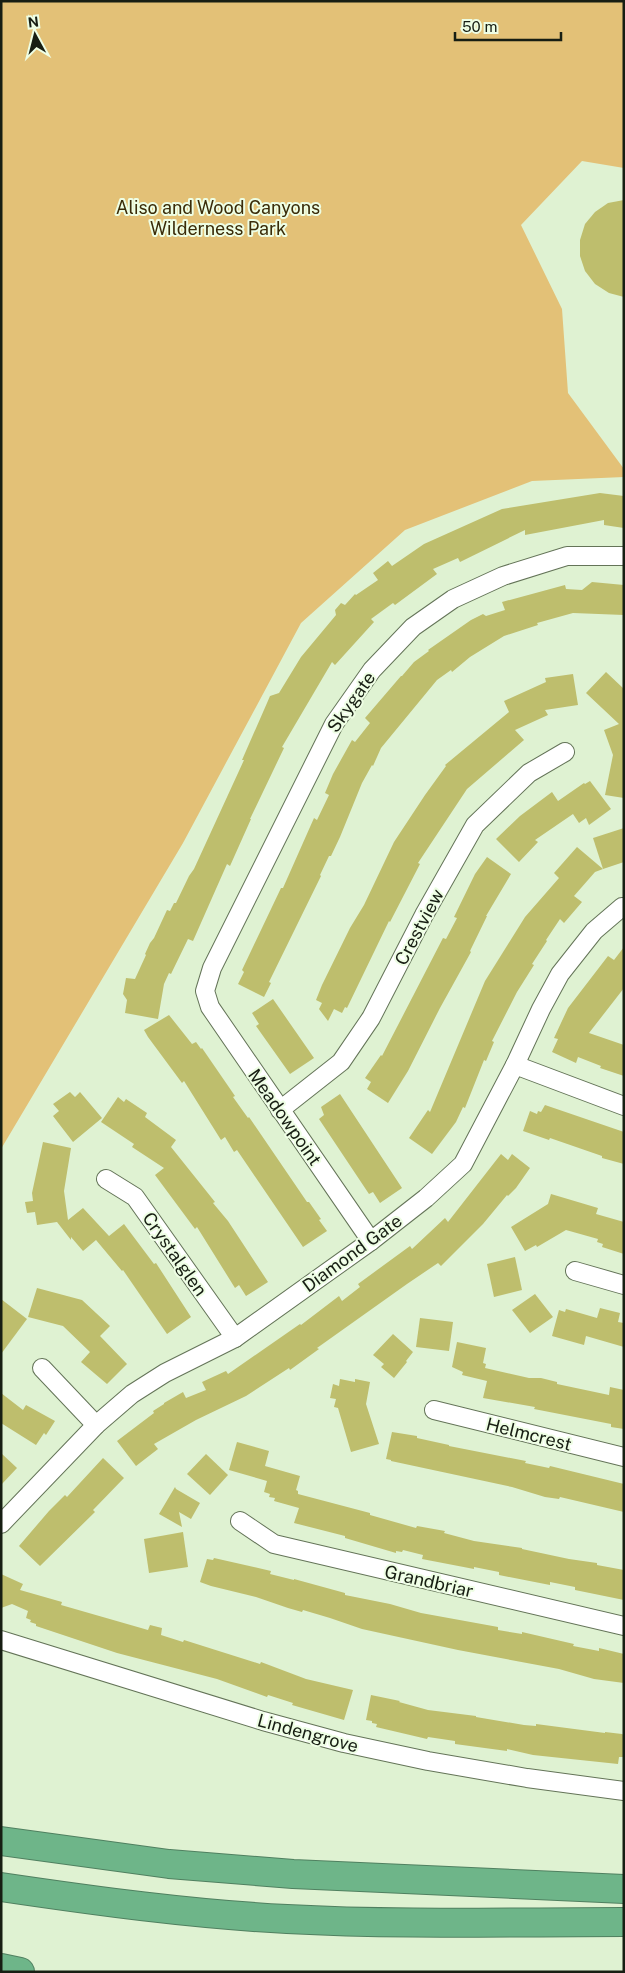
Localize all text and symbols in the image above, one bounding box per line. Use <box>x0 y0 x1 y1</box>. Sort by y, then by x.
north arrow <box>10 10 60 60</box>
scale bar <box>455 10 561 42</box>
text: N <box>27 13 40 31</box>
text: 50 m <box>462 18 497 35</box>
park label: Aliso and Wood Canyons Wilderness Park <box>116 197 320 239</box>
street label: Skygate <box>323 668 379 736</box>
street label: Crestview <box>390 885 448 969</box>
street label: Meadowpoint <box>244 1065 326 1169</box>
street label: Crystalglen <box>138 1208 212 1300</box>
street label: Diamond Gate <box>298 1210 406 1296</box>
street label: Helmcrest <box>484 1413 574 1455</box>
street label: Grandbriar <box>383 1561 475 1601</box>
street label: Lindengrove <box>255 1709 361 1757</box>

